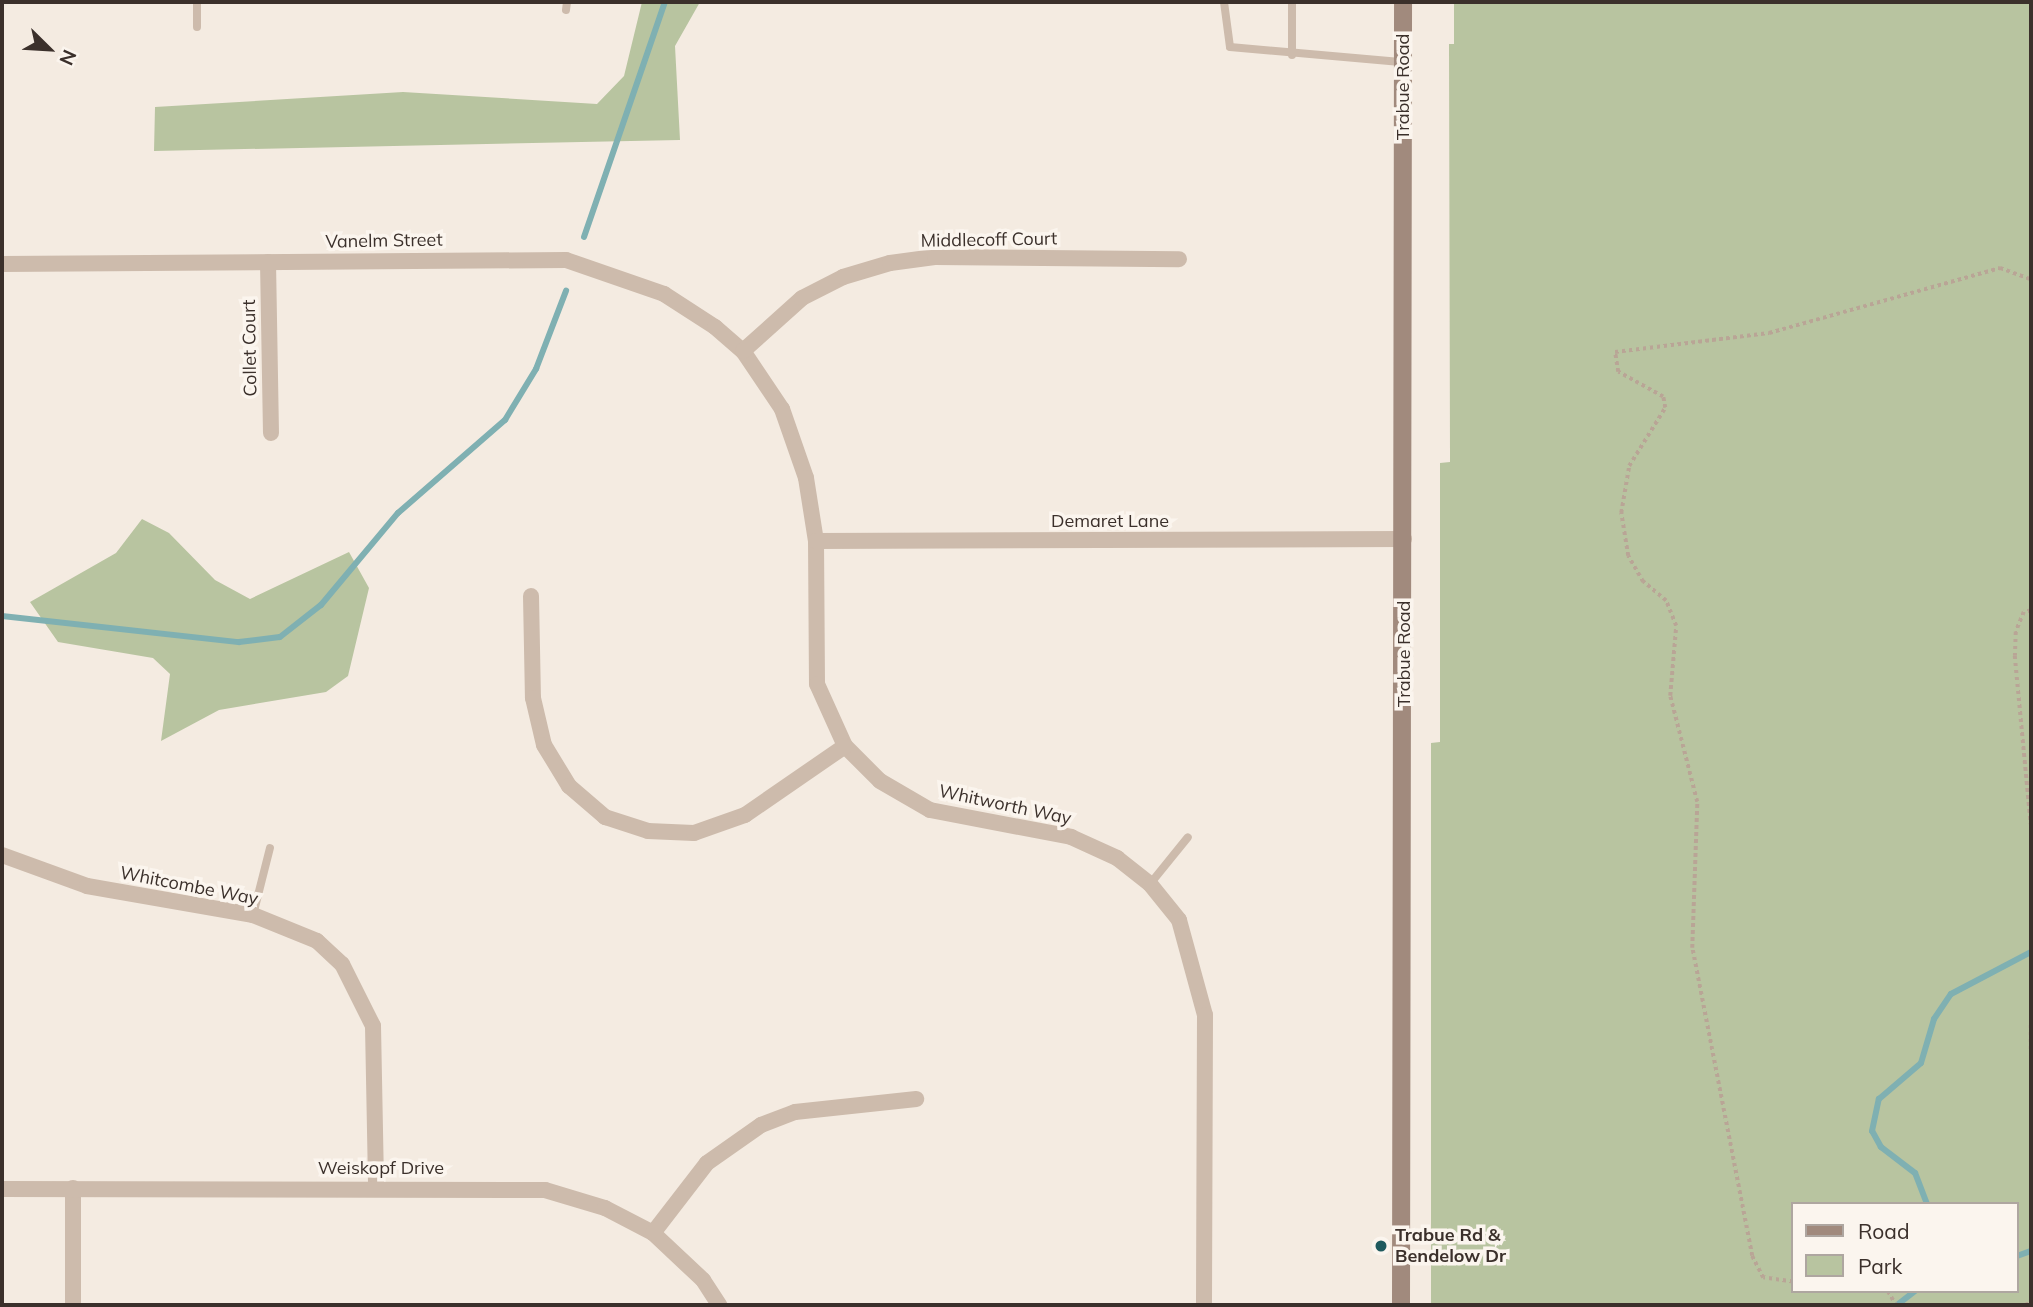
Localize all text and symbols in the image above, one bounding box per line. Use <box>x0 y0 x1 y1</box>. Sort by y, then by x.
north arrow <box>14 14 84 84</box>
street label: Trabue Road <box>1392 34 1414 140</box>
text: N <box>54 46 82 69</box>
street label: Middlecoff Court <box>921 228 1057 252</box>
street label: Vanelm Street <box>325 229 443 253</box>
street label: Collet Court <box>238 299 262 397</box>
street label: Demaret Lane <box>1051 510 1169 532</box>
street label: Trabue Road <box>1393 601 1415 707</box>
street label: Whitworth Way <box>937 780 1073 830</box>
street label: Whitcombe Way <box>118 862 260 910</box>
street label: Weiskopf Drive <box>318 1157 444 1179</box>
legend <box>1792 1202 2019 1293</box>
text: Road <box>1858 1218 1909 1244</box>
place label: Trabue Rd & Bendelow Dr <box>1395 1225 1506 1268</box>
marker: Trabue Rd & Bendelow Dr <box>1373 1238 1389 1254</box>
text: Park <box>1858 1253 1902 1279</box>

